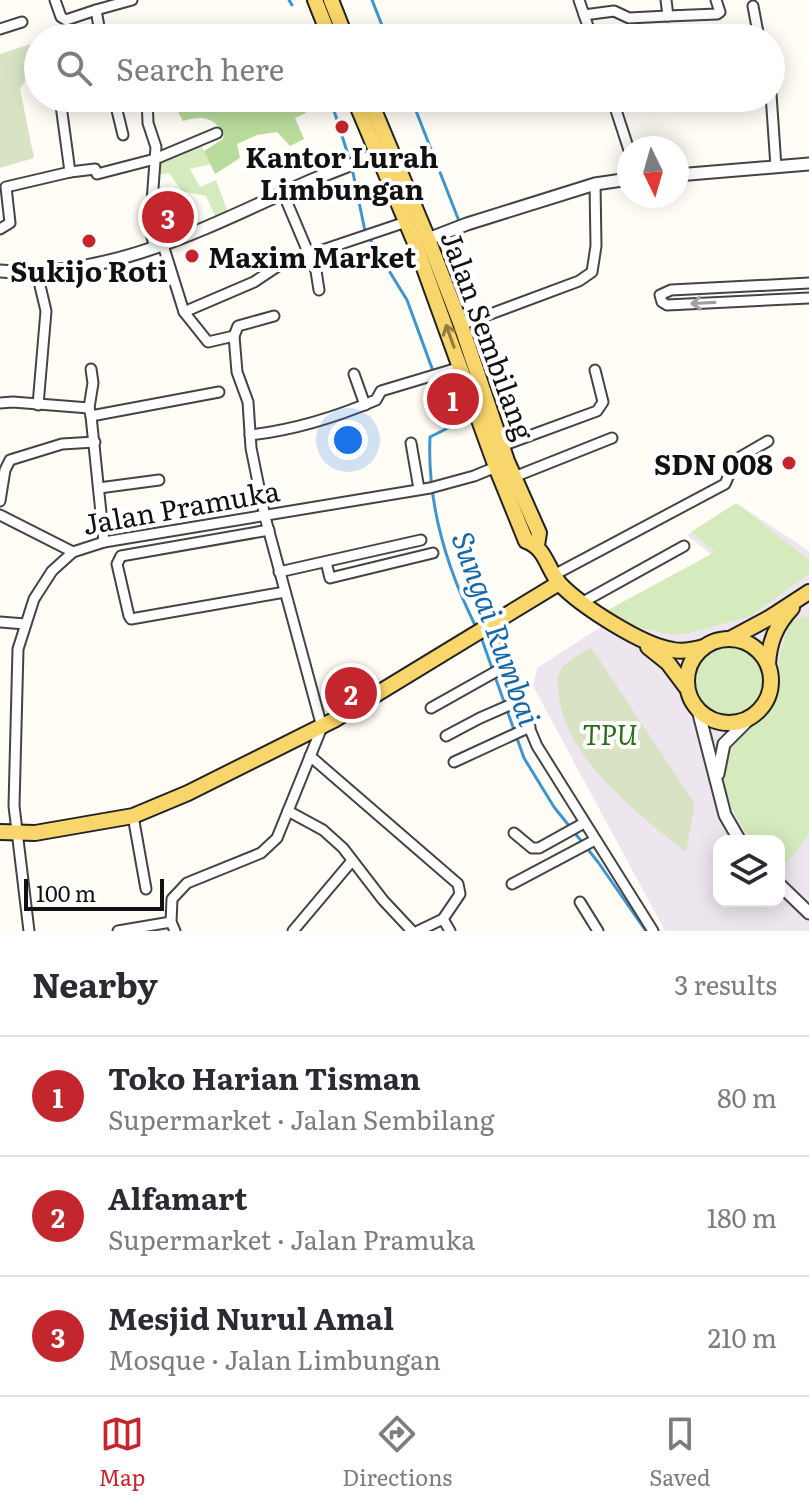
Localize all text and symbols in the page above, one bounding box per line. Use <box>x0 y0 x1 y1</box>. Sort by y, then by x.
search box <box>24 24 785 112</box>
icon: search <box>52 46 96 90</box>
text: Search here <box>116 46 284 90</box>
marker: Kantor Lurah Limbungan <box>333 118 351 136</box>
place label: Kantor Lurah Limbungan <box>245 135 439 209</box>
north arrow <box>617 136 689 208</box>
pin: 3 <box>142 187 194 247</box>
street label: Jalan Sembilang <box>432 225 546 446</box>
marker: Sukijo Roti <box>80 232 98 250</box>
place label: Maxim Market <box>208 235 417 277</box>
marker: Maxim Market <box>183 247 201 265</box>
place label: Sukijo Roti <box>10 249 168 291</box>
one-way arrow <box>690 296 717 311</box>
one-way arrow <box>442 325 456 349</box>
pin: 1 <box>427 369 479 429</box>
your location <box>328 420 368 460</box>
place label: SDN 008 <box>654 442 773 484</box>
marker: SDN 008 <box>780 454 798 472</box>
street label: Jalan Pramuka <box>79 468 283 544</box>
water label: Sungai Rumbai <box>442 525 554 731</box>
pin: 2 <box>325 663 377 723</box>
park label: TPU <box>583 712 637 754</box>
map controls <box>713 835 785 907</box>
button: layers <box>713 835 785 907</box>
scale bar <box>24 875 164 911</box>
text: 100 m <box>36 876 96 909</box>
text: Nearby <box>32 958 158 1008</box>
text: 3 results <box>674 964 777 1003</box>
text: Toko Harian Tisman <box>108 1055 421 1099</box>
text: 1 <box>53 1077 63 1116</box>
text: 80 m <box>717 1077 777 1116</box>
text: Supermarket · Jalan Sembilang <box>108 1099 495 1138</box>
text: Alfamart <box>108 1175 247 1219</box>
text: 2 <box>51 1197 65 1236</box>
text: 180 m <box>707 1197 777 1236</box>
text: Supermarket · Jalan Pramuka <box>108 1219 475 1258</box>
text: Mesjid Nurul Amal <box>108 1295 394 1339</box>
text: 3 <box>51 1317 65 1356</box>
text: 210 m <box>708 1317 777 1356</box>
text: Mosque · Jalan Limbungan <box>108 1339 441 1378</box>
tab: Map <box>98 1412 145 1493</box>
tab: Directions <box>342 1412 452 1493</box>
tab: Saved <box>649 1412 711 1493</box>

